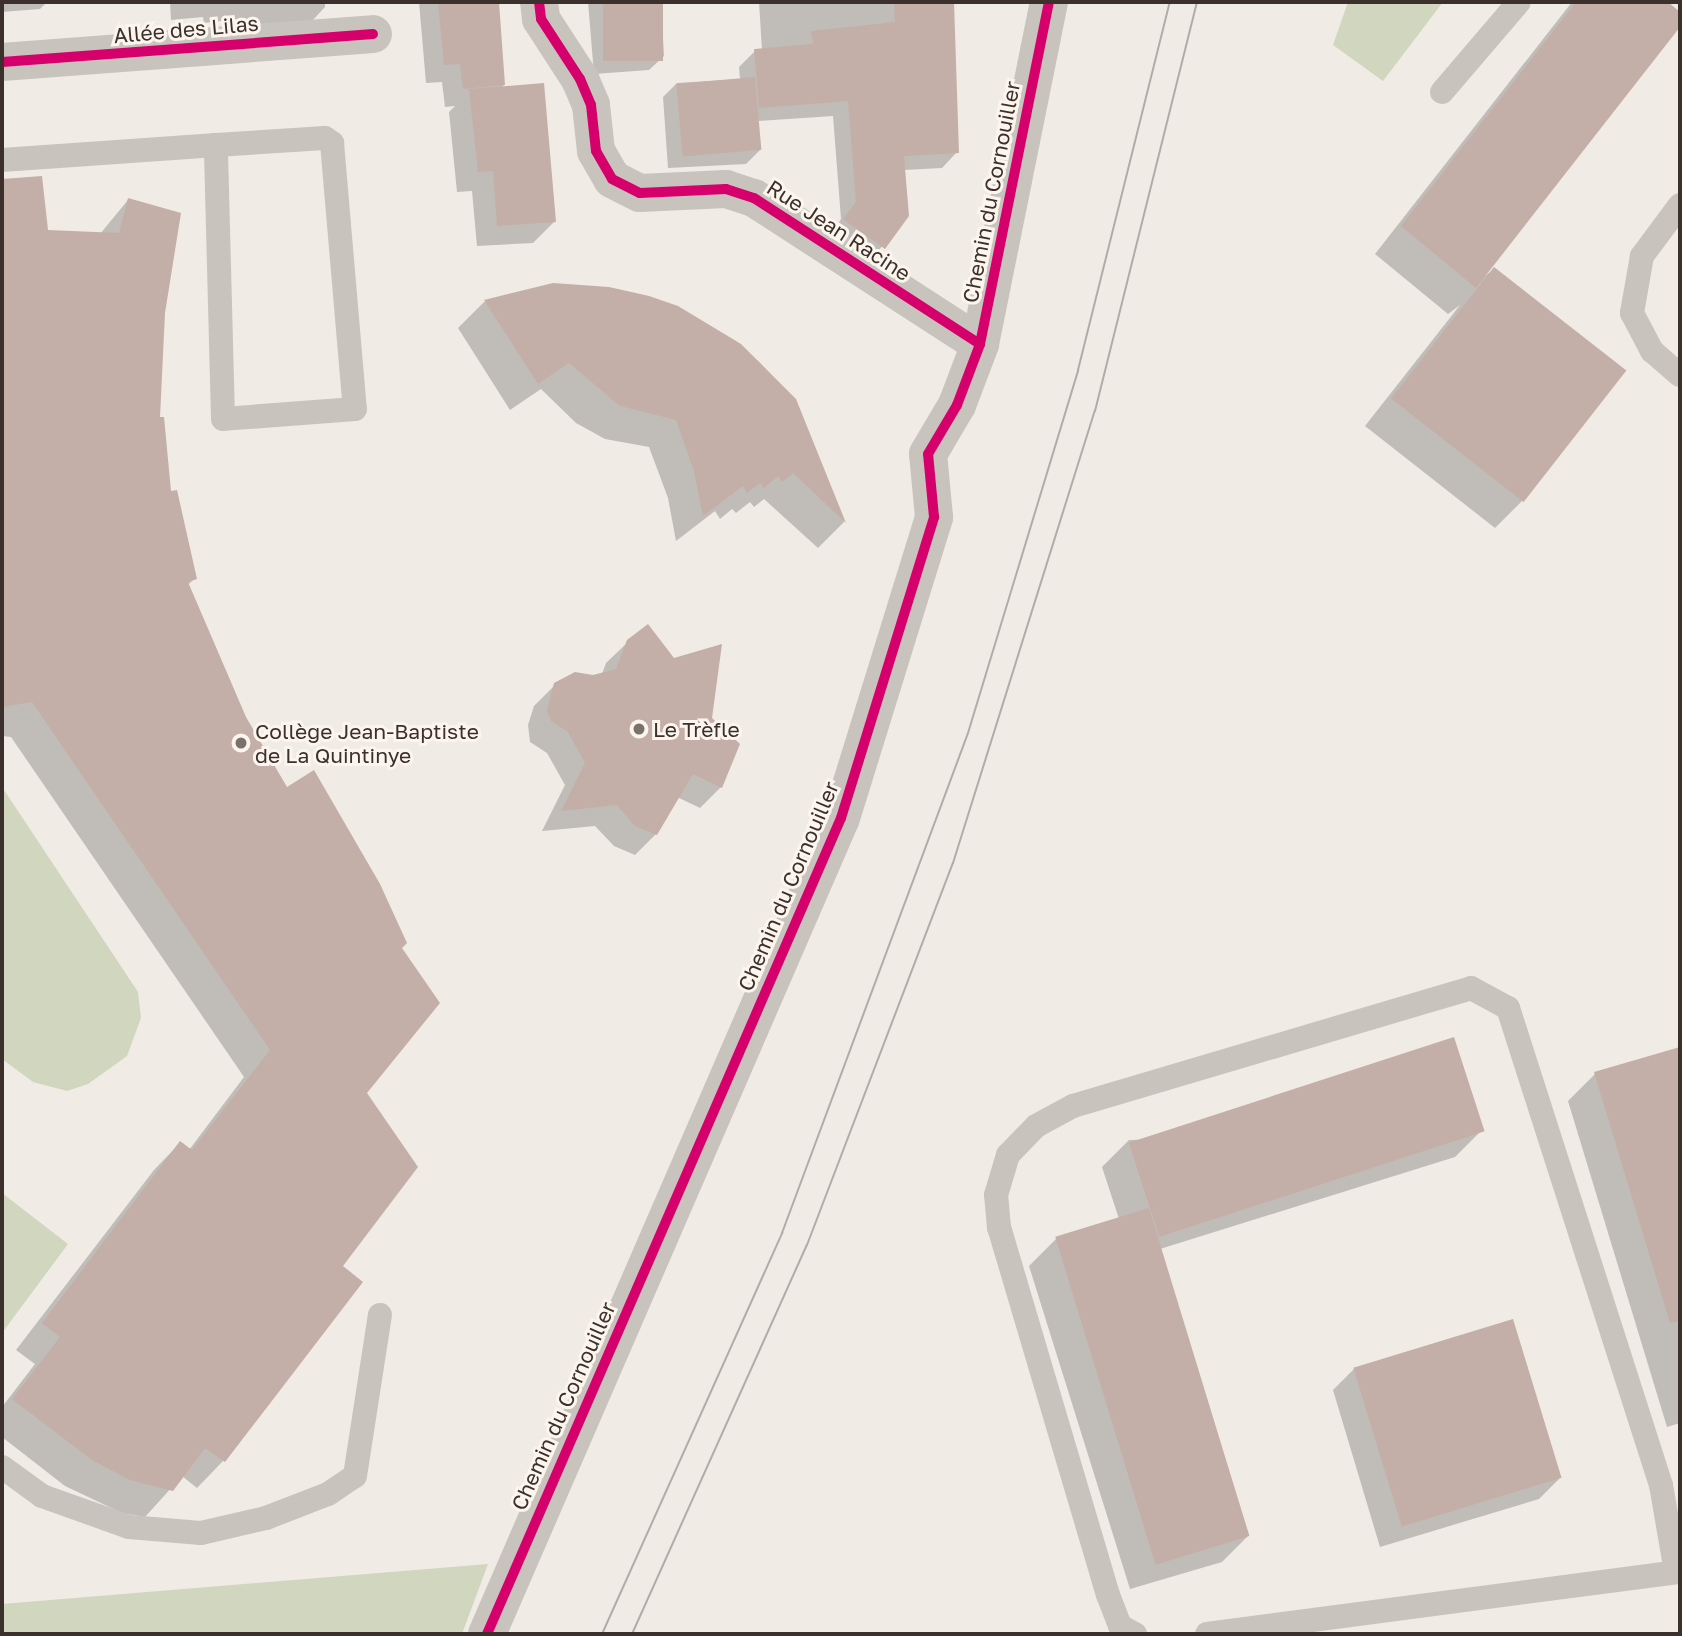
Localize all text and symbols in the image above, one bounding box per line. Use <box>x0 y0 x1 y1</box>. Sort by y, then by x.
street label: Allée des Lilas <box>113 10 259 48</box>
street label: Chemin du Cornouiller <box>957 79 1025 305</box>
street label: Rue Jean Racine <box>763 174 915 286</box>
place label: Le Trèfle <box>653 716 740 742</box>
place label: Collège Jean-Baptiste de La Quintinye <box>255 718 479 768</box>
marker: Le Trèfle <box>631 721 647 737</box>
marker: Collège Jean-Baptiste de La Quintinye <box>233 735 249 751</box>
street label: Chemin du Cornouiller <box>732 777 844 995</box>
street label: Chemin du Cornouiller <box>506 1298 620 1514</box>

